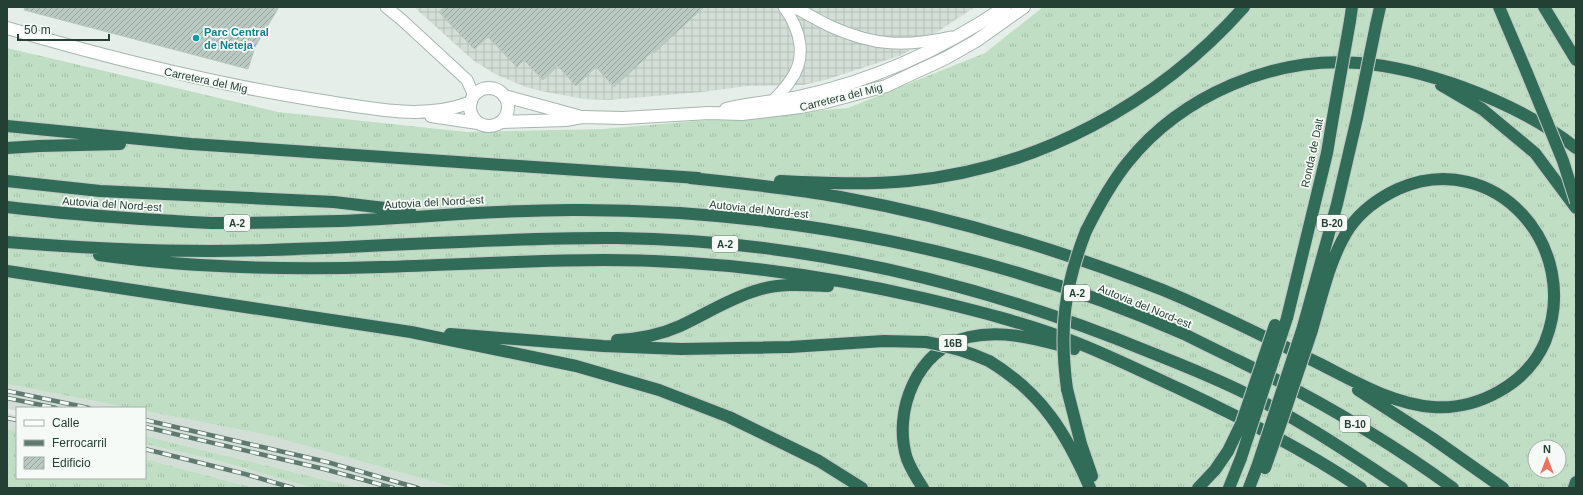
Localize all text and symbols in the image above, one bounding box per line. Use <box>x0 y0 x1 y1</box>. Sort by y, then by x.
scale bar <box>18 16 109 42</box>
text: 50 m <box>24 23 51 37</box>
place label: Parc Central de Neteja <box>204 26 269 51</box>
marker: Parc Central de Neteja <box>191 33 201 43</box>
street label: Carretera del Mig <box>163 65 249 95</box>
street label: Carretera del Mig <box>798 81 884 113</box>
street label: Ronda de Dalt <box>1299 117 1325 189</box>
street label: Autovia del Nord-est <box>384 193 484 211</box>
street label: Autovia del Nord-est <box>62 195 162 213</box>
street label: Autovia del Nord-est <box>709 198 809 220</box>
road number: A-2 <box>224 215 250 231</box>
road number: B-20 <box>1317 215 1347 231</box>
road number: A-2 <box>712 236 738 252</box>
street label: Autovia del Nord-est <box>1097 282 1193 330</box>
road number: A-2 <box>1064 285 1090 301</box>
road number: 16B <box>939 335 967 351</box>
legend <box>16 407 146 479</box>
text: Calle <box>52 416 80 430</box>
road number: B-10 <box>1340 416 1370 432</box>
text: Ferrocarril <box>52 436 107 450</box>
north arrow <box>1527 439 1567 479</box>
text: N <box>1543 443 1551 455</box>
text: Edificio <box>52 456 91 470</box>

